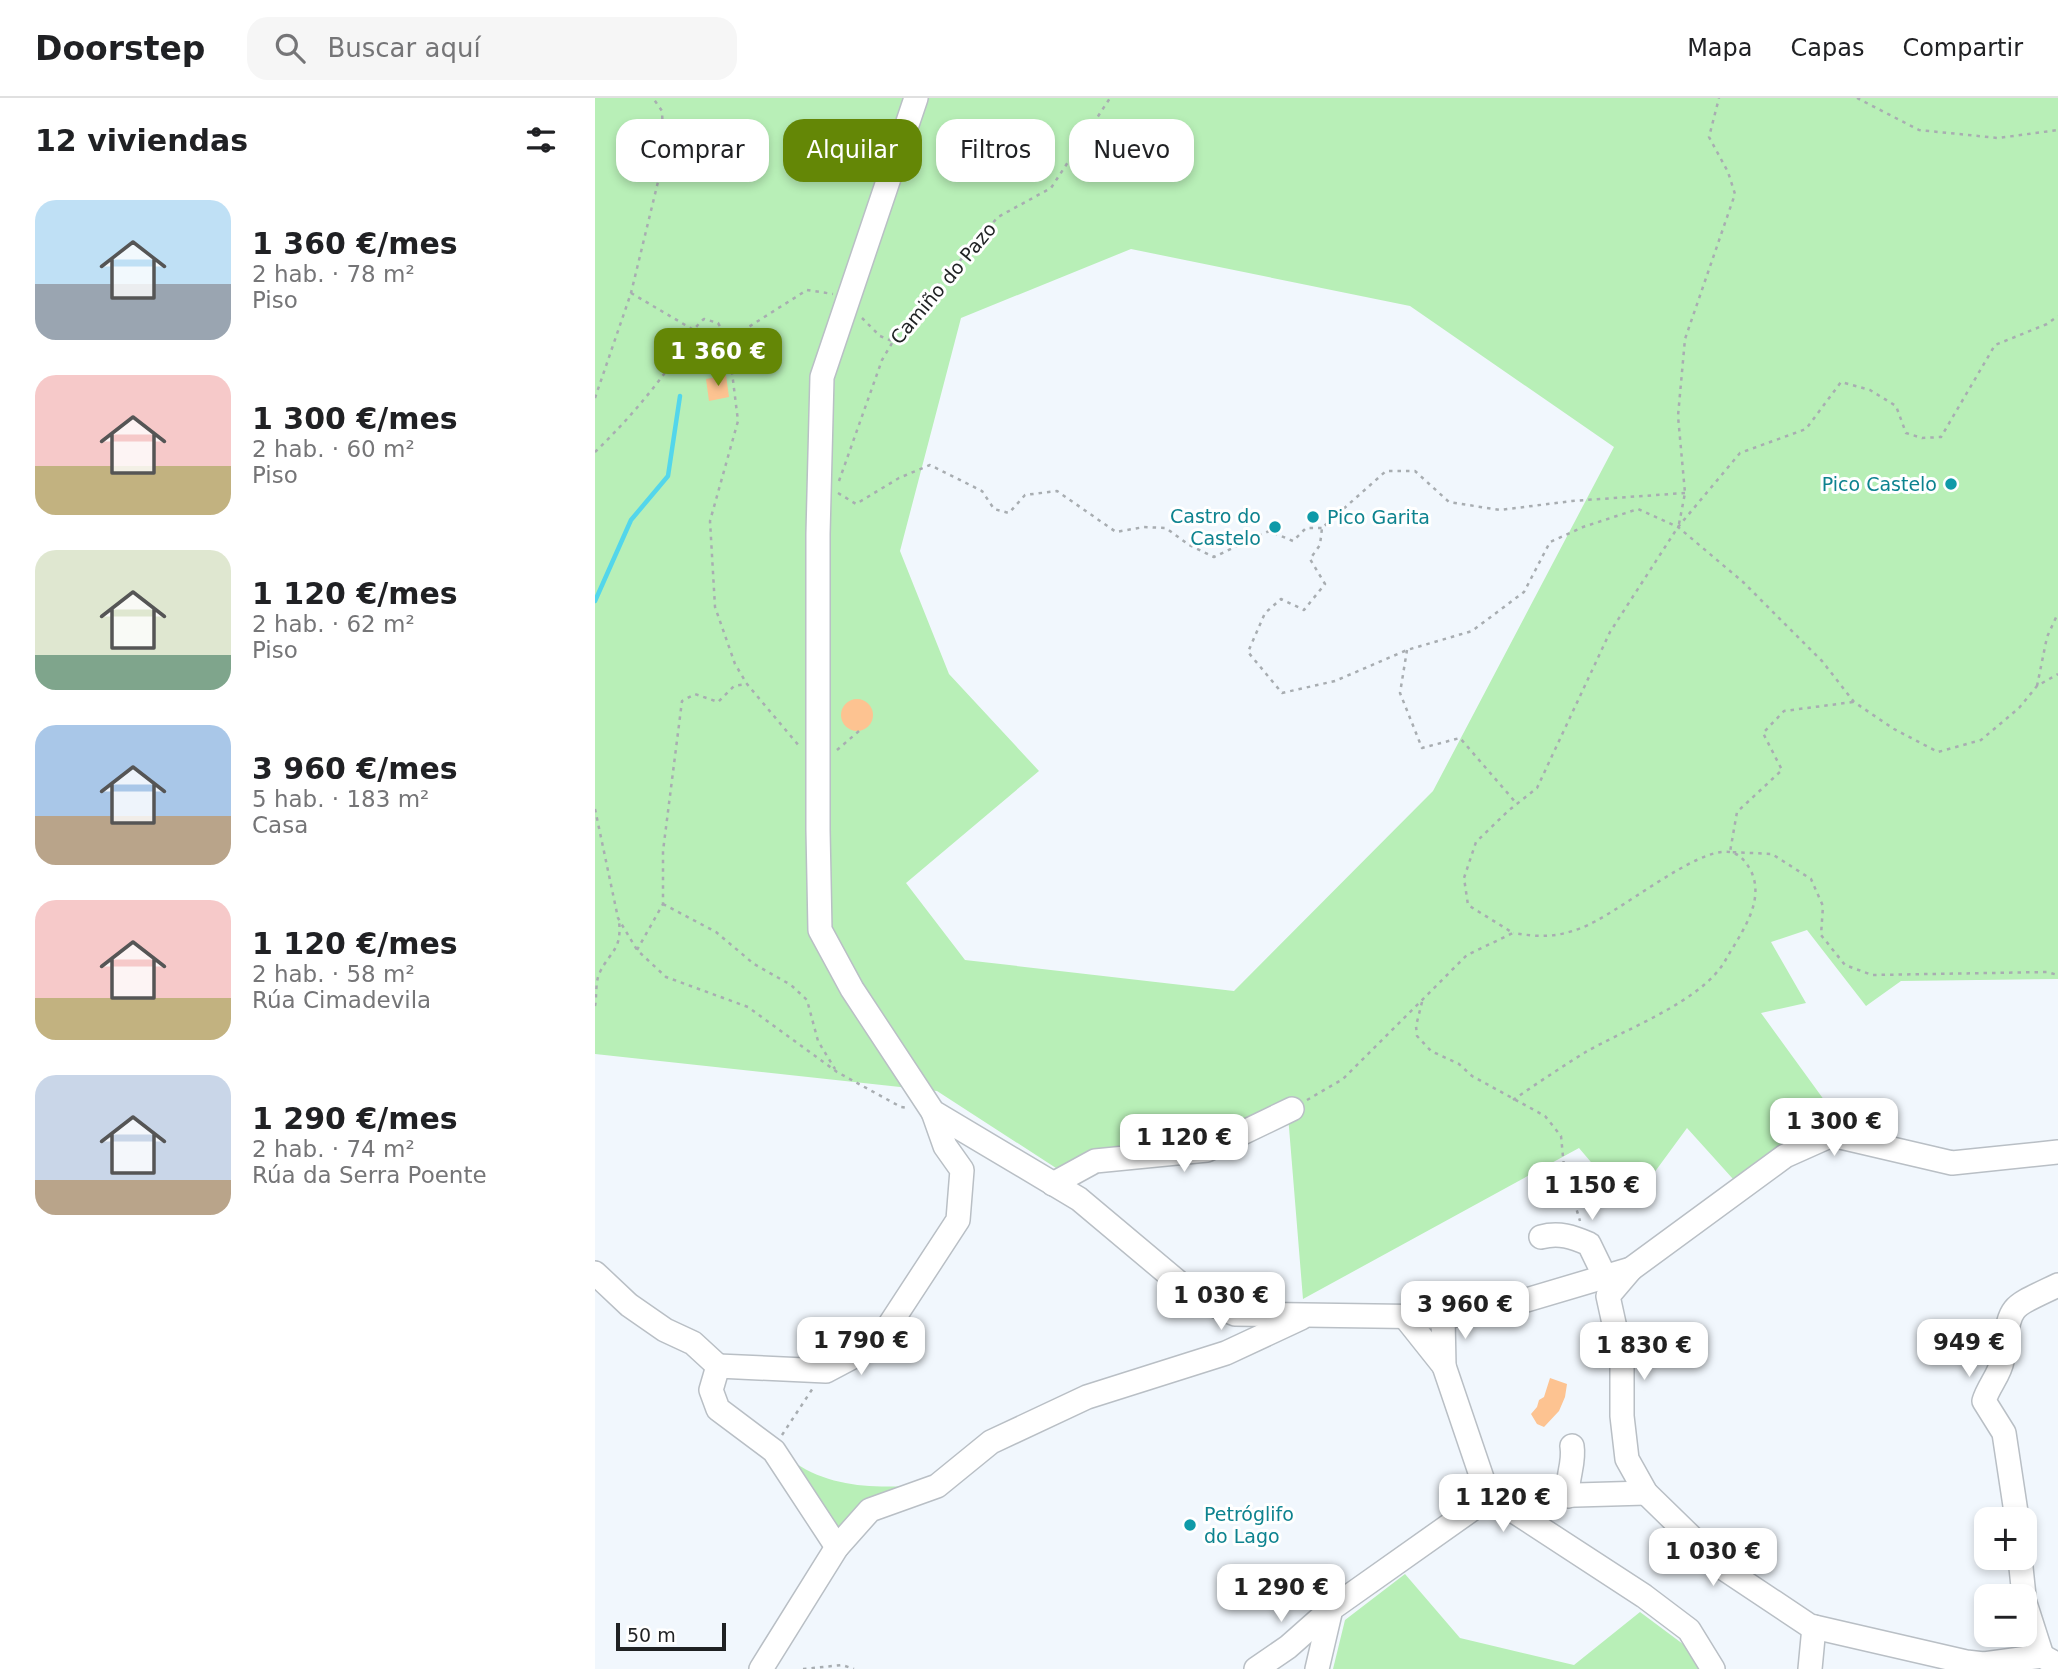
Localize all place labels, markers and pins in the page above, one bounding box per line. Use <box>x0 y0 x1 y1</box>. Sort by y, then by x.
pin: 1 360 € <box>653 328 783 388</box>
place label: Pico Castelo <box>1822 473 1937 495</box>
marker: Pico Castelo <box>1943 476 1959 492</box>
place label: Castro do Castelo <box>1170 505 1261 549</box>
place label: Pico Garita <box>1327 506 1430 528</box>
marker: Pico Garita <box>1305 509 1321 525</box>
marker: Castro do Castelo <box>1267 519 1283 535</box>
pin: 1 300 € <box>1769 1098 1899 1158</box>
pin: 1 120 € <box>1119 1114 1249 1174</box>
pin: 1 150 € <box>1527 1162 1657 1222</box>
pin: 1 030 € <box>1156 1272 1286 1332</box>
pin: 3 960 € <box>1400 1282 1530 1341</box>
pin: 1 790 € <box>796 1318 926 1377</box>
pin: 949 € <box>1920 1320 2018 1379</box>
pin: 1 830 € <box>1579 1322 1709 1382</box>
pin: 1 120 € <box>1438 1474 1568 1534</box>
place label: Petróglifo do Lago <box>1204 1503 1294 1547</box>
marker: Petróglifo do Lago <box>1182 1517 1198 1533</box>
pin: 1 030 € <box>1648 1528 1778 1588</box>
pin: 1 290 € <box>1216 1564 1346 1624</box>

